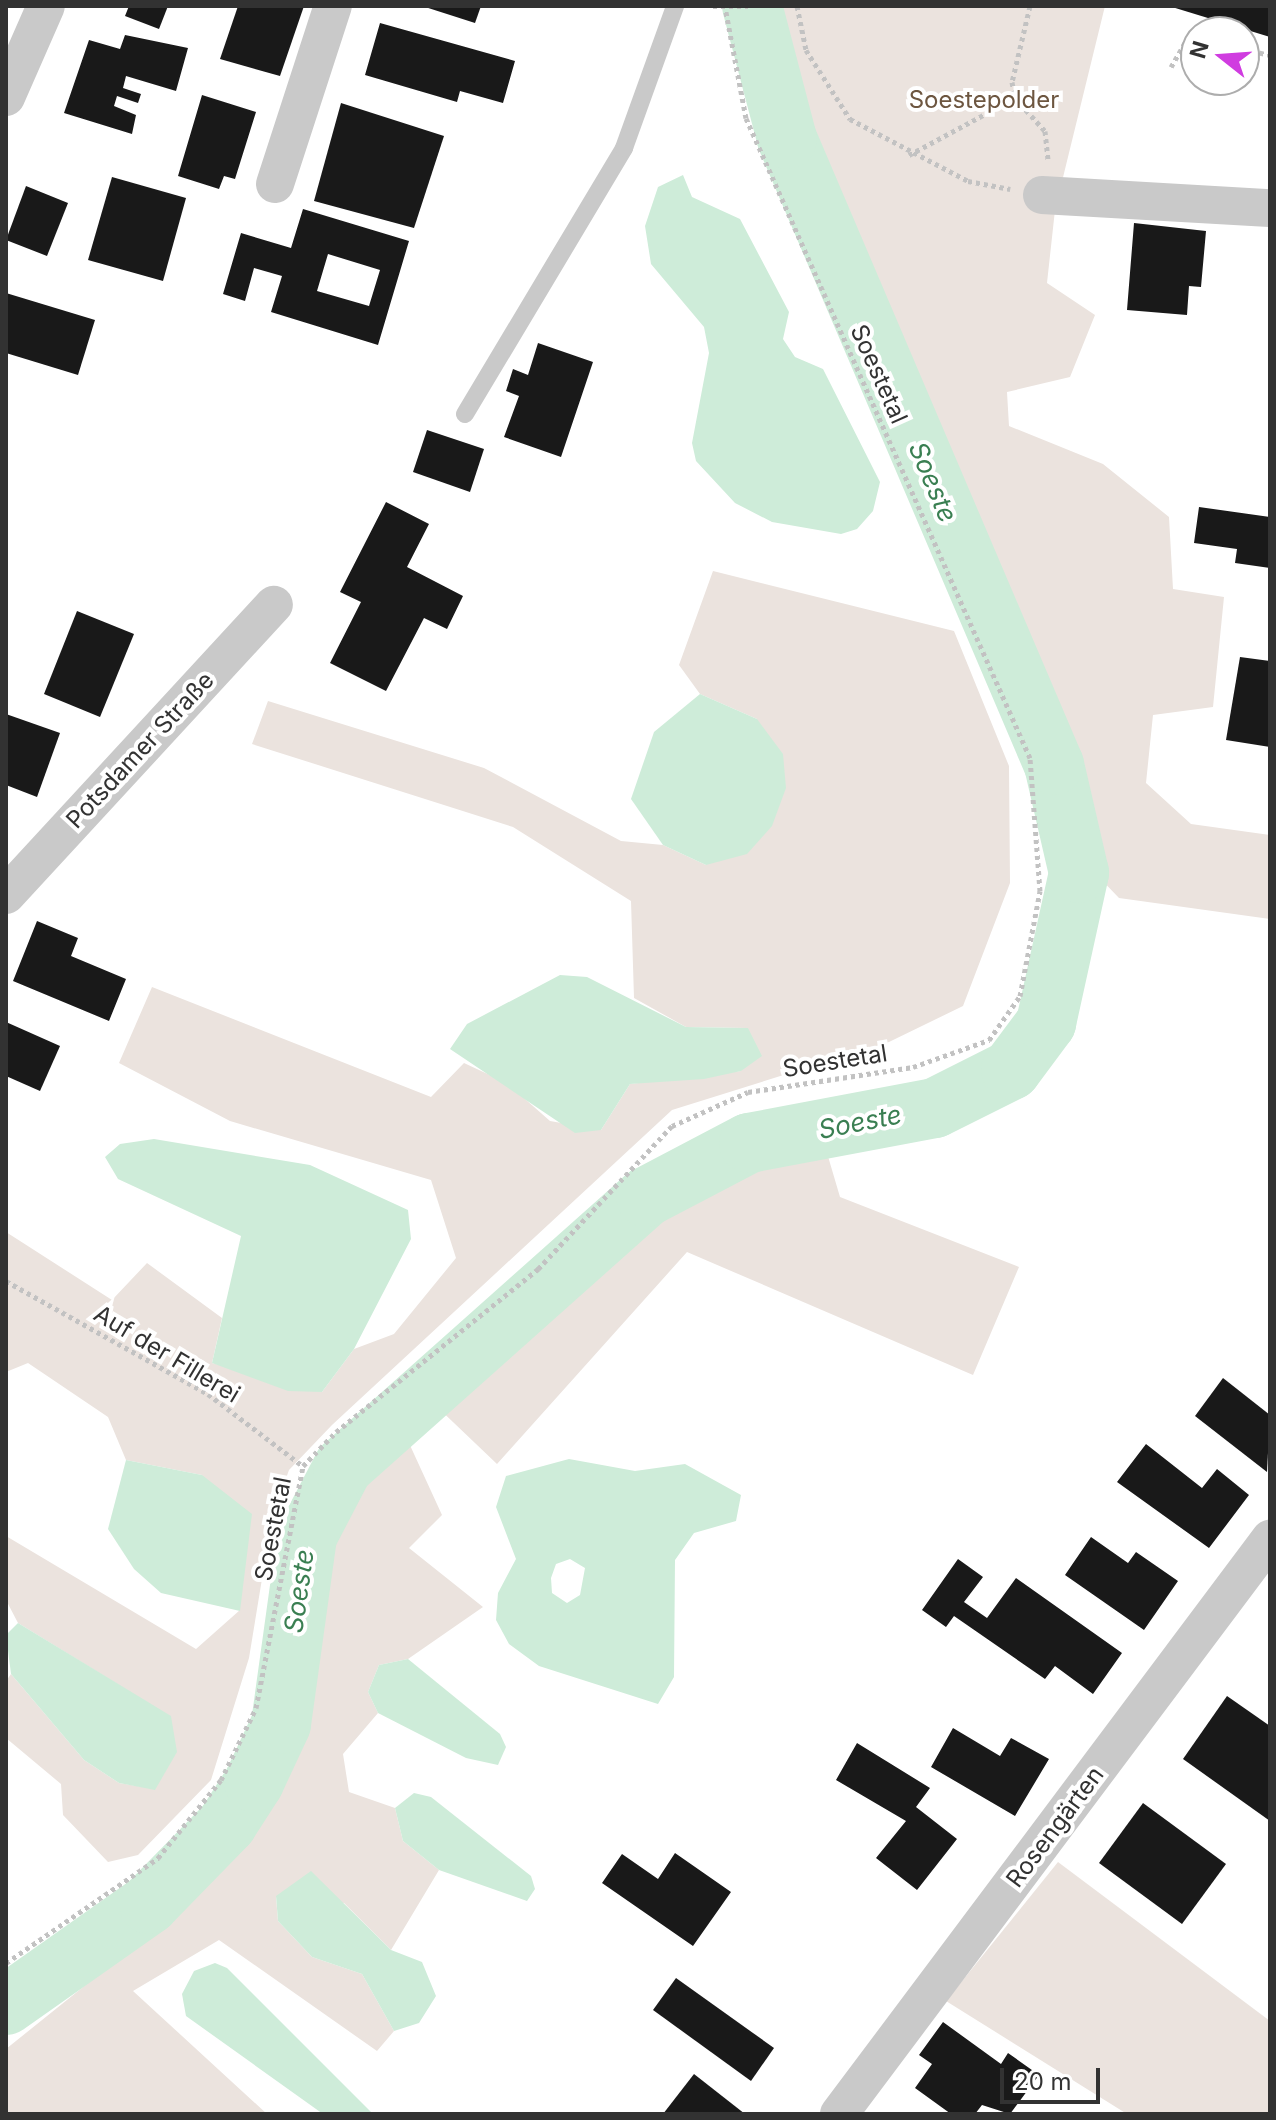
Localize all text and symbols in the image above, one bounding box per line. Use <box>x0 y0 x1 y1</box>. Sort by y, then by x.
north arrow <box>1180 16 1260 96</box>
text: N <box>1184 38 1214 61</box>
park label: Soestepolder <box>909 86 1059 114</box>
street label: Soestetal <box>844 320 914 428</box>
water label: Soeste <box>902 437 964 527</box>
street label: Potsdamer Straße <box>60 666 220 834</box>
street label: Soestetal <box>781 1039 889 1083</box>
water label: Soeste <box>816 1099 904 1145</box>
street label: Auf der Fillerei <box>89 1299 245 1409</box>
street label: Soestetal <box>249 1475 297 1583</box>
water label: Soeste <box>278 1547 320 1635</box>
street label: Rosengärten <box>1000 1761 1110 1893</box>
scale bar <box>1004 2052 1104 2102</box>
text: 20 m <box>1014 2067 1072 2096</box>

